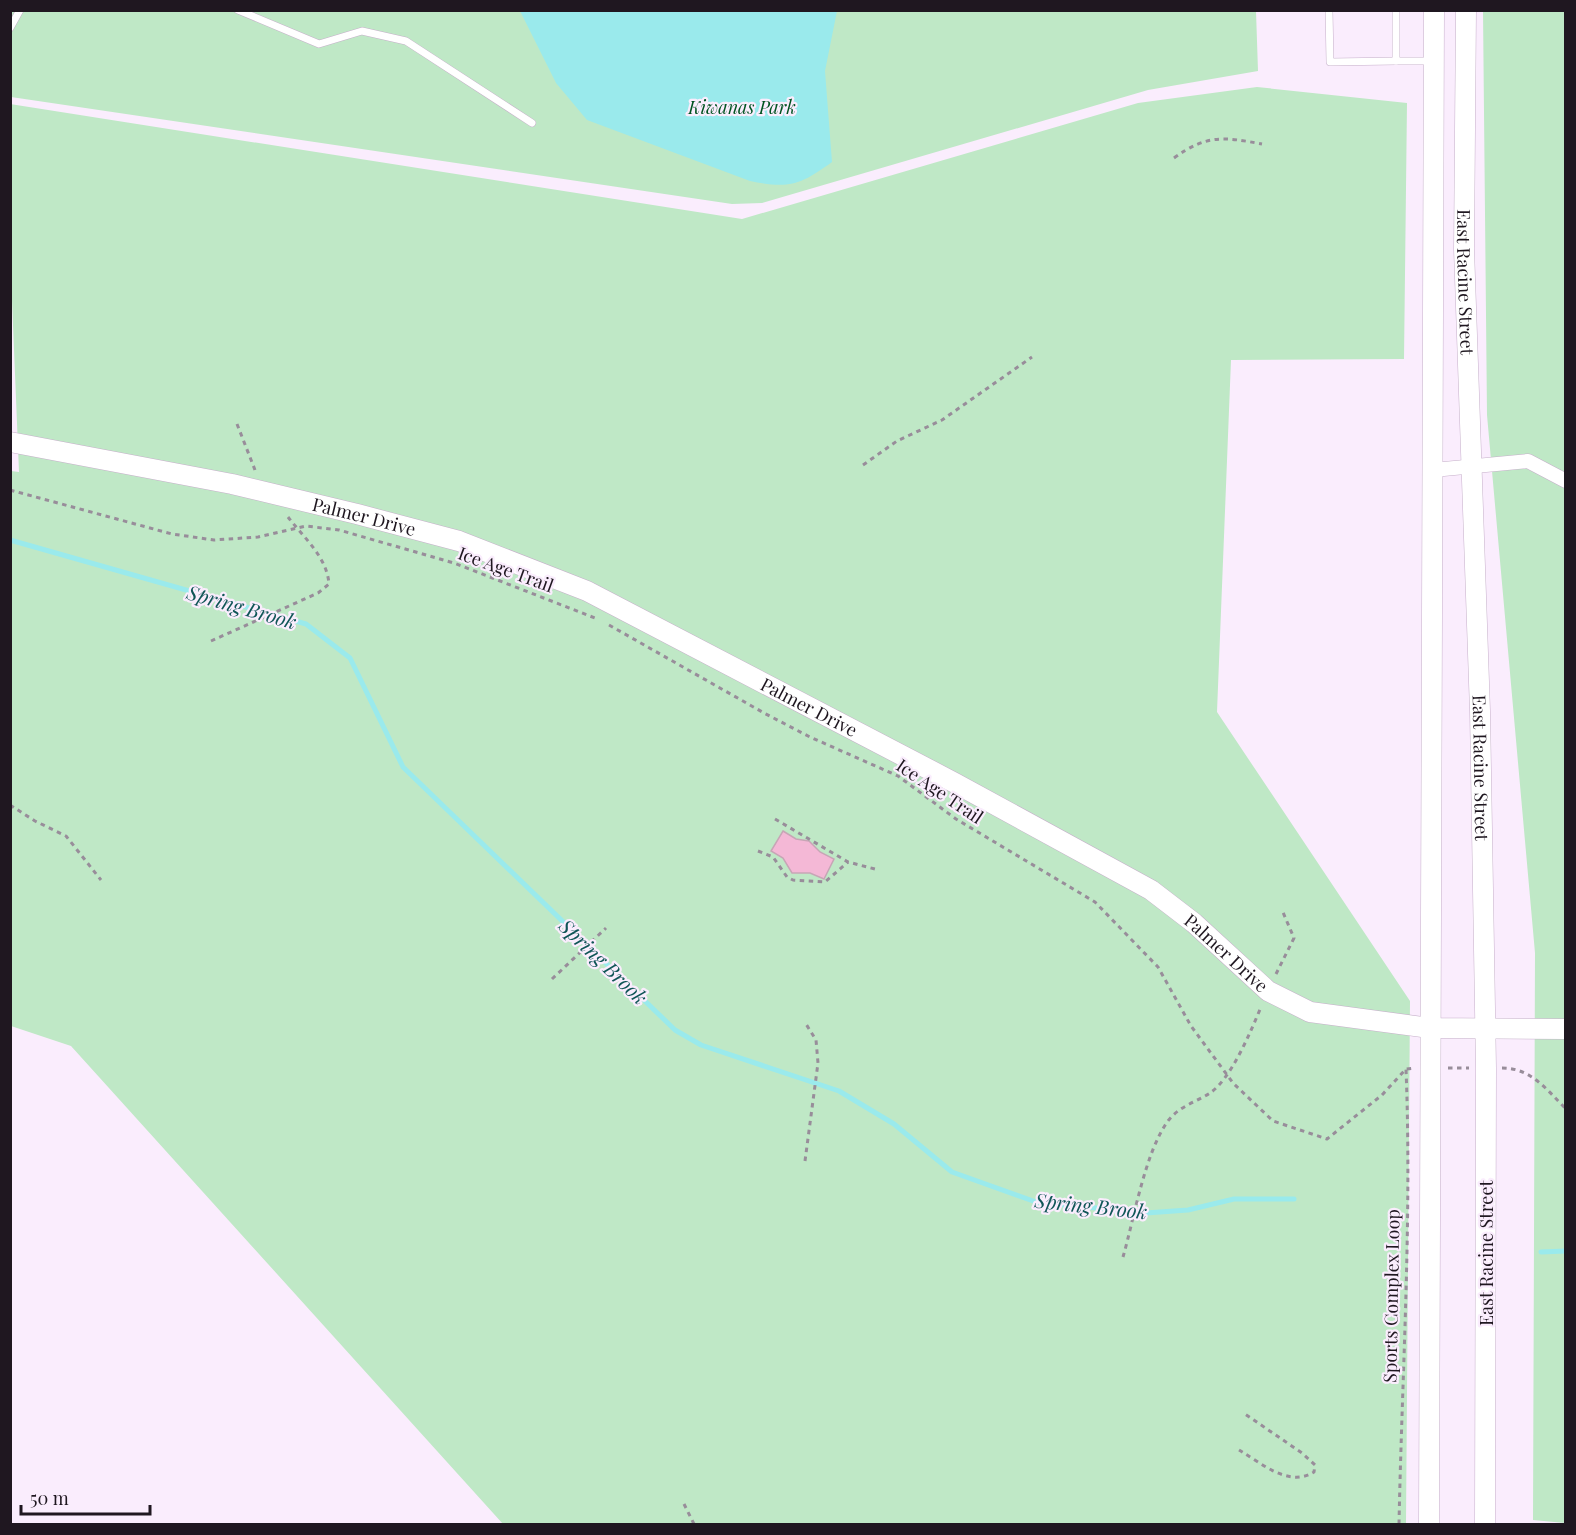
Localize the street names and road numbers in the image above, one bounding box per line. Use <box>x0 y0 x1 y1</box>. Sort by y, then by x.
street label: East Racine Street <box>1452 209 1480 356</box>
street label: Palmer Drive <box>310 492 418 541</box>
street label: Ice Age Trail <box>455 541 557 597</box>
street label: Palmer Drive <box>757 672 862 742</box>
street label: East Racine Street <box>1467 694 1494 841</box>
street label: Ice Age Trail <box>892 753 988 829</box>
street label: Palmer Drive <box>1180 908 1273 997</box>
street label: East Racine Street <box>1474 1179 1498 1326</box>
street label: Sports Complex Loop <box>1377 1209 1405 1383</box>

